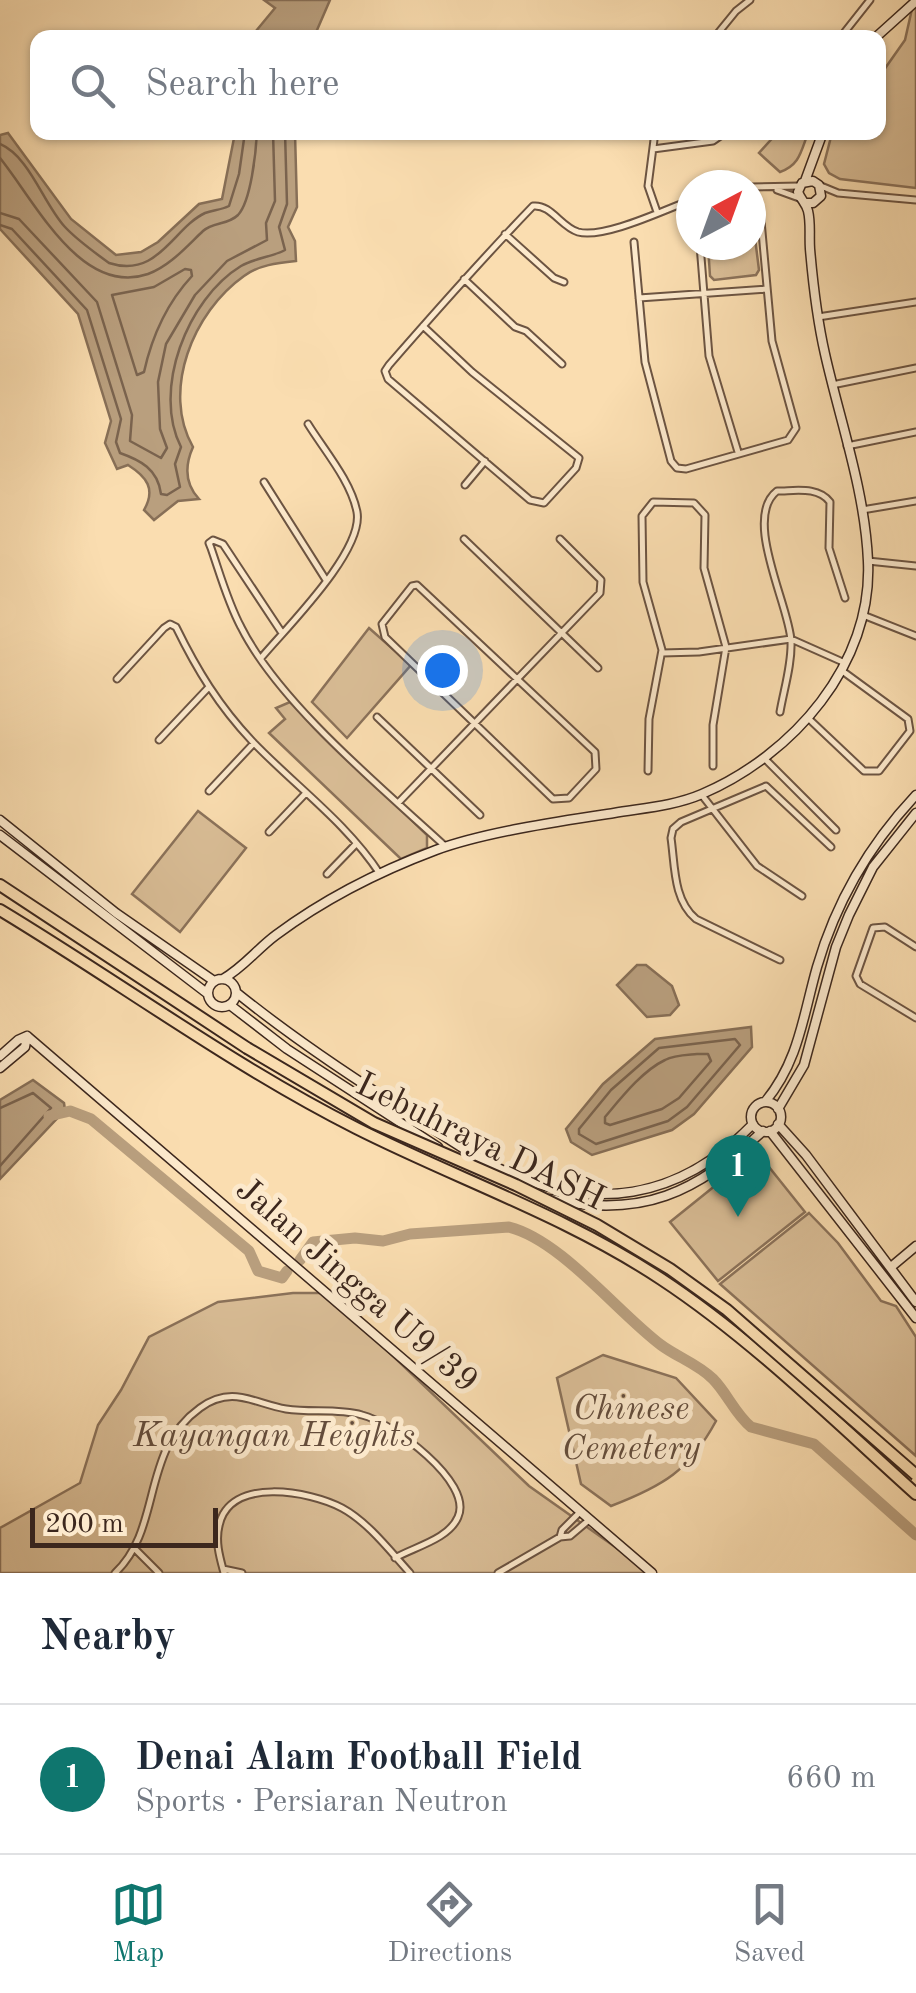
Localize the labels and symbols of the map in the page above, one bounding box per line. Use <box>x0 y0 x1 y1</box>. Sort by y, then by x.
north arrow <box>676 170 766 260</box>
your location <box>417 645 468 696</box>
street label: Lebuhraya DASH <box>350 1067 610 1218</box>
pin: 1 <box>706 1134 770 1217</box>
street label: Jalan Jingga U9/39 <box>229 1172 484 1400</box>
park label: Chinese Cemetery <box>562 1392 701 1467</box>
park label: Kayangan Heights <box>132 1419 415 1454</box>
scale bar <box>30 1503 218 1548</box>

